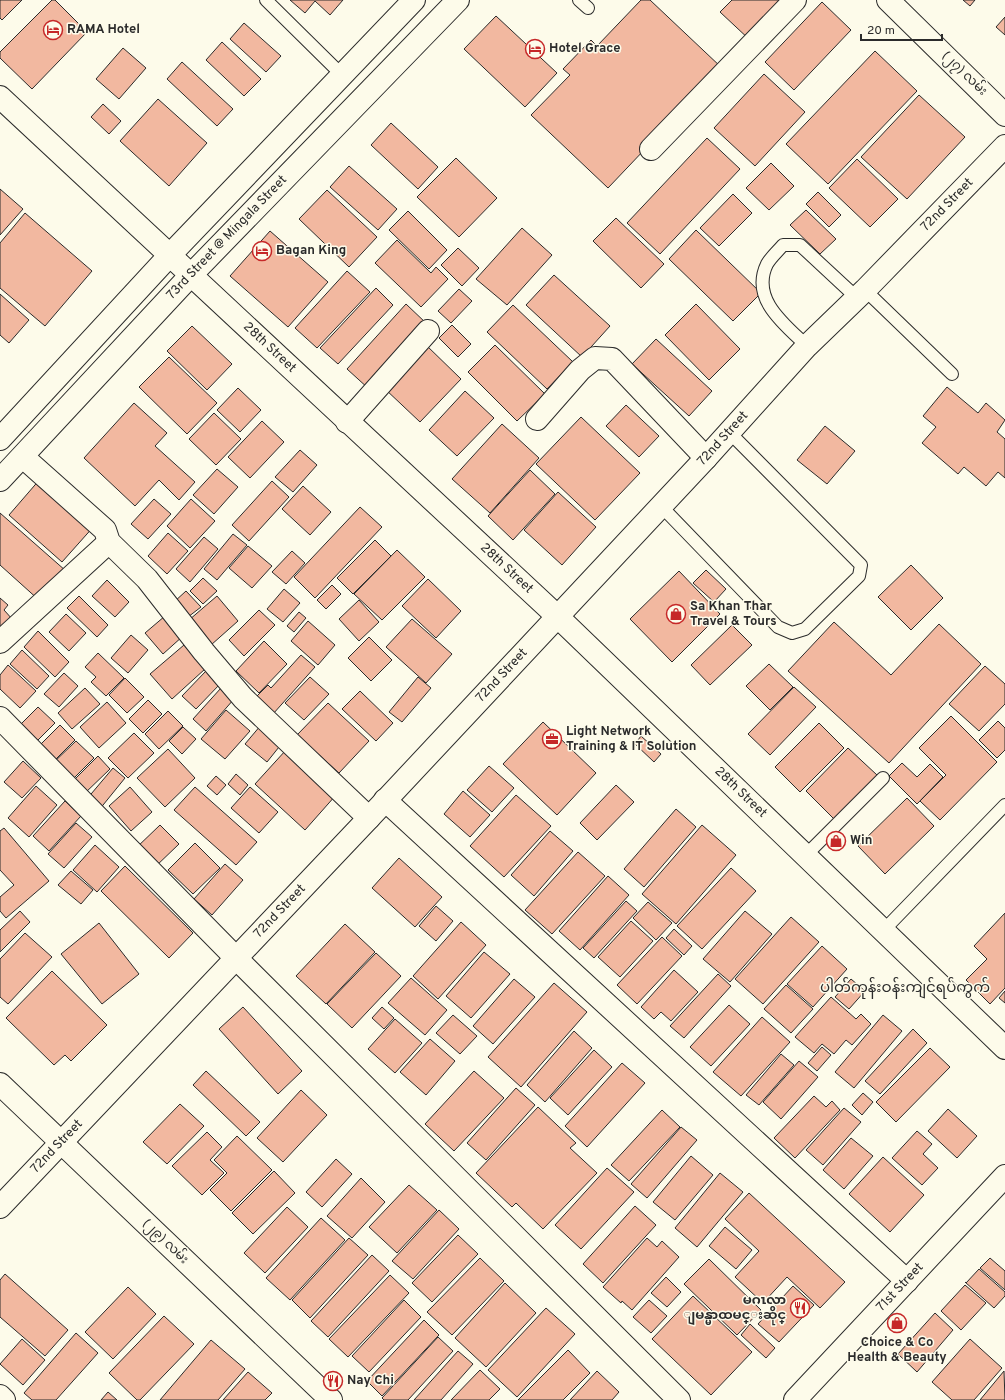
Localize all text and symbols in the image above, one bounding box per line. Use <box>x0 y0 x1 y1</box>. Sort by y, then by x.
scale bar <box>861 16 942 42</box>
hotel icon: RAMA Hotel <box>42 19 64 41</box>
place label: RAMA Hotel <box>67 22 140 38</box>
text: 20 m <box>867 23 895 39</box>
hotel icon: Hotel Grace <box>524 38 546 60</box>
place label: Hotel Grace <box>549 41 621 57</box>
street label: (၂၇) လမ်း <box>937 47 991 100</box>
street label: 73rd Street @ Mingala Street <box>164 172 291 304</box>
street label: 72nd Street <box>918 175 977 235</box>
hotel icon: Bagan King <box>251 240 273 262</box>
place label: Bagan King <box>276 243 346 259</box>
street label: 28th Street <box>239 319 299 376</box>
street label: 72nd Street <box>694 408 752 470</box>
street label: 28th Street <box>476 540 536 597</box>
place label: Sa Khan Thar Travel & Tours <box>690 599 777 630</box>
shop icon: Sa Khan Thar Travel & Tours <box>665 603 687 625</box>
street label: 72nd Street <box>473 645 531 706</box>
place label: Light Network Training & IT Solution <box>566 724 697 755</box>
office icon: Light Network Training & IT Solution <box>541 728 563 750</box>
street label: 28th Street <box>711 764 770 822</box>
shop icon: Win <box>825 830 847 852</box>
place label: Win <box>850 833 872 849</box>
street label: 72nd Street <box>251 881 309 942</box>
district label: ပါတ်ကုန်းဝန်းကျင်ရပ်ကွက် <box>820 977 990 999</box>
street label: 72nd Street <box>28 1116 86 1177</box>
street label: (၂၉) လမ်း <box>138 1215 193 1269</box>
street label: 71st Street <box>873 1260 927 1316</box>
place label: မဂၤလာ ျမန္မာထမင္းဆိုင္ <box>683 1293 786 1326</box>
restaurant icon: မဂၤလာ ျမန္မာထမင္းဆိုင္ <box>789 1297 811 1319</box>
shop icon: Choice & Co Health & Beauty <box>886 1312 908 1334</box>
place label: Choice & Co Health & Beauty <box>847 1335 947 1366</box>
restaurant icon: Nay Chi <box>322 1370 344 1392</box>
place label: Nay Chi <box>347 1373 394 1389</box>

